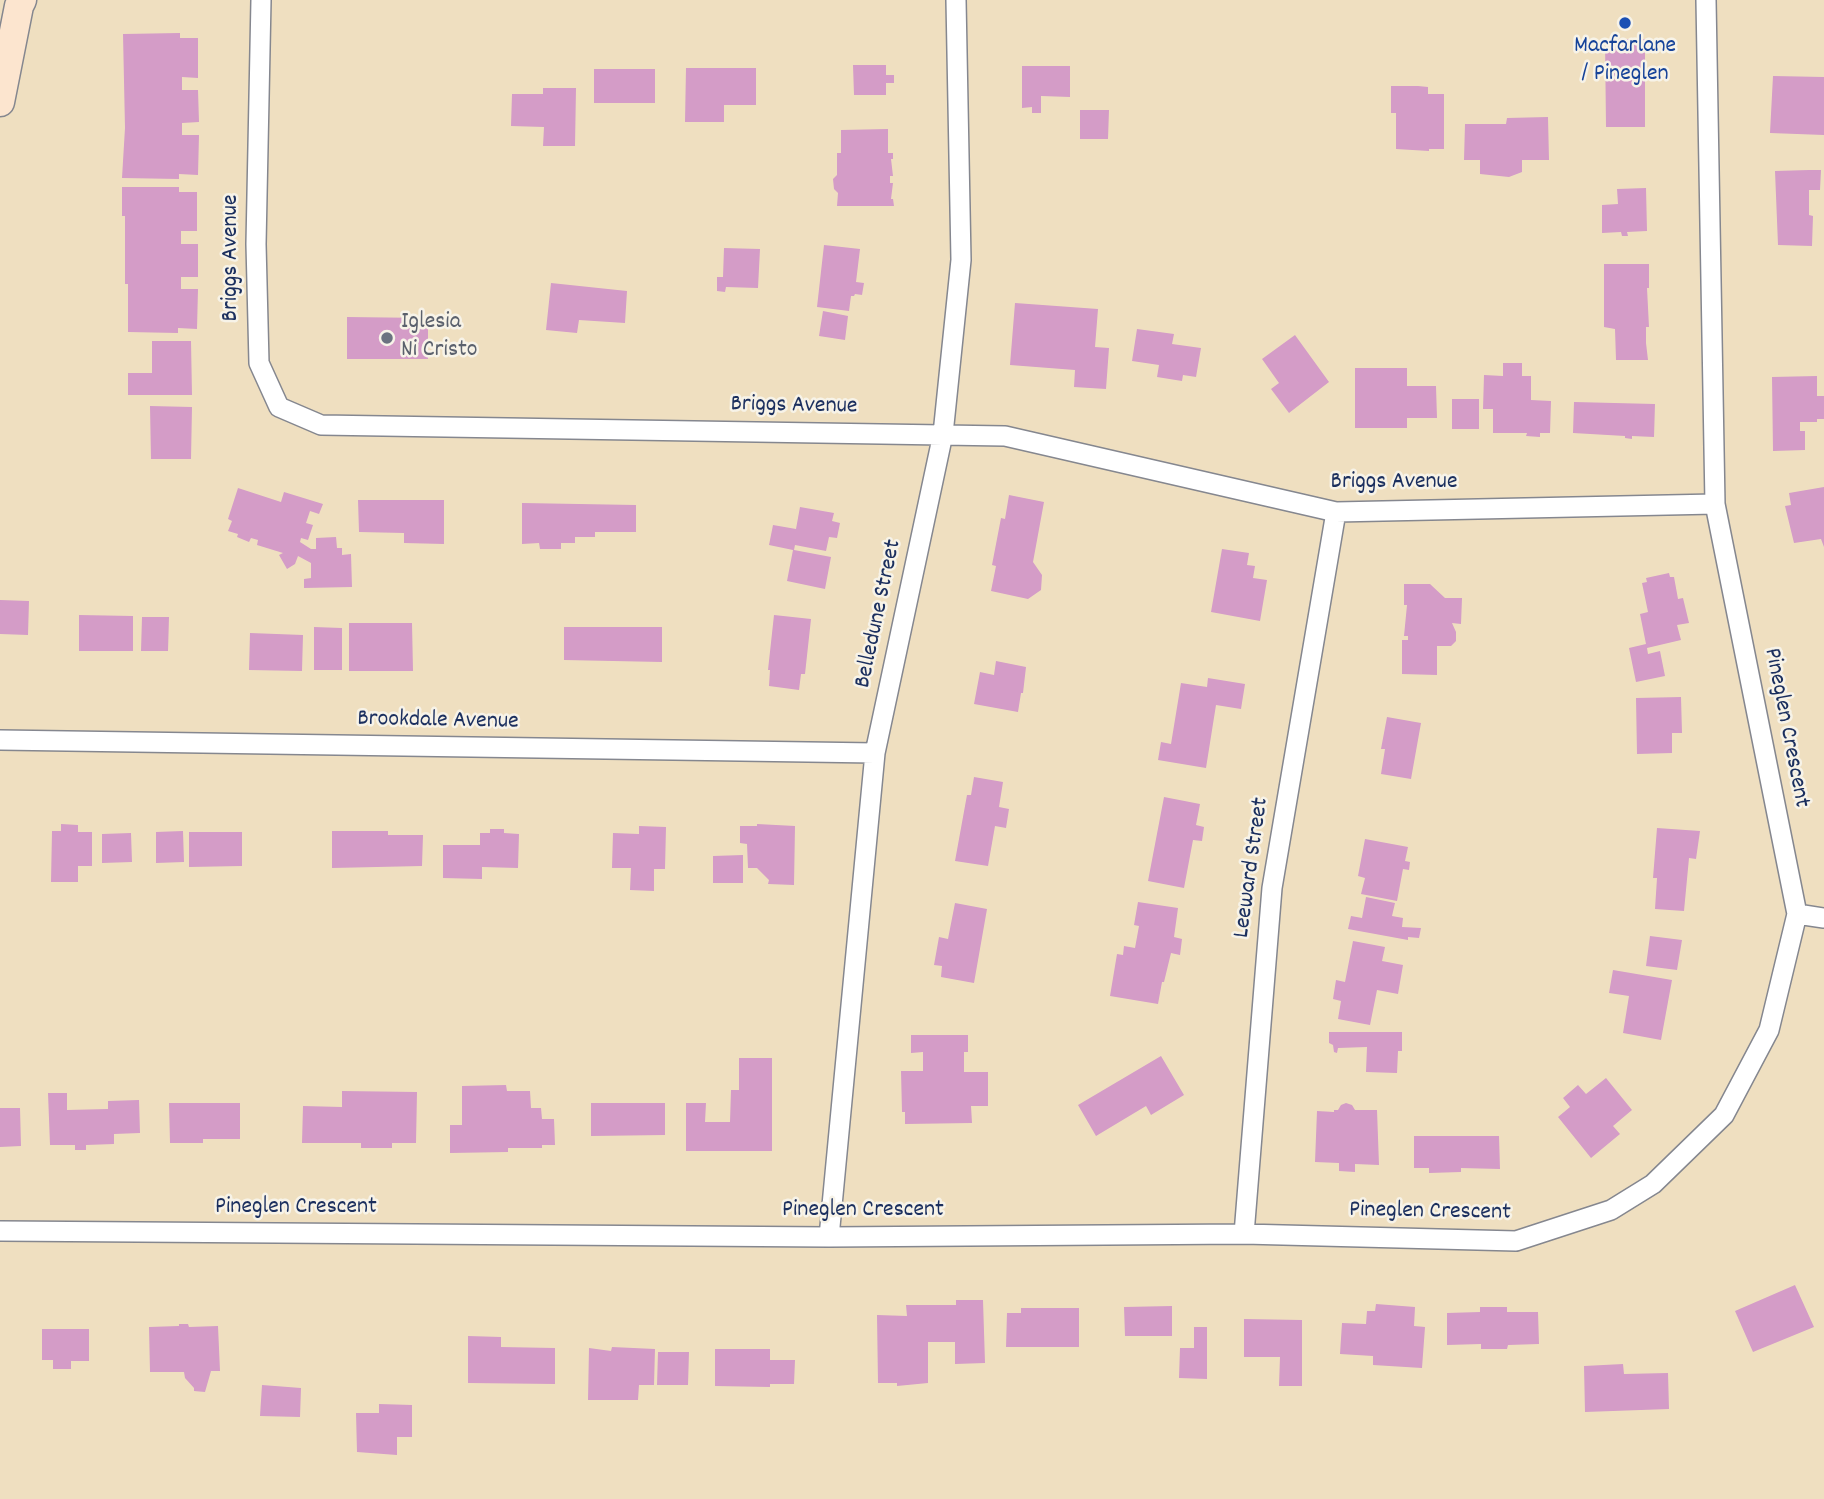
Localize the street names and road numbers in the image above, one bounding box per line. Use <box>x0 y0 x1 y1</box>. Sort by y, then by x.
street label: Briggs Avenue <box>219 195 247 321</box>
street label: Briggs Avenue <box>730 391 858 423</box>
street label: Briggs Avenue <box>1331 470 1457 498</box>
street label: Belledune Street <box>850 537 910 691</box>
street label: Pineglen Crescent <box>1755 646 1815 810</box>
street label: Brookdale Avenue <box>357 706 519 738</box>
street label: Leeward Street <box>1229 796 1277 940</box>
street label: Pineglen Crescent <box>215 1195 377 1223</box>
street label: Pineglen Crescent <box>1349 1197 1511 1229</box>
street label: Pineglen Crescent <box>782 1198 944 1226</box>

